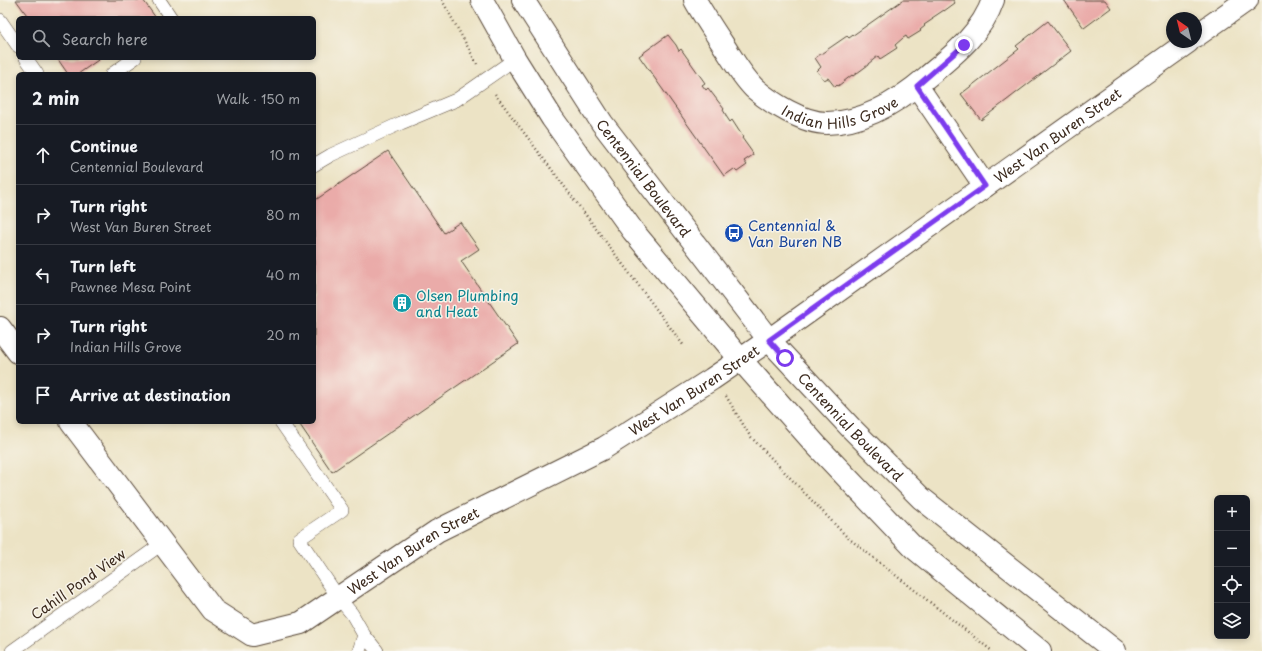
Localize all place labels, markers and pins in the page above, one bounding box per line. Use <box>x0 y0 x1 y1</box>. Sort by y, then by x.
place label: Centennial & Van Buren NB <box>748 215 842 252</box>
bus stop icon: Centennial & Van Buren NB <box>723 222 745 244</box>
place label: Olsen Plumbing and Heat <box>416 285 519 322</box>
building icon: Olsen Plumbing and Heat <box>391 292 413 314</box>

